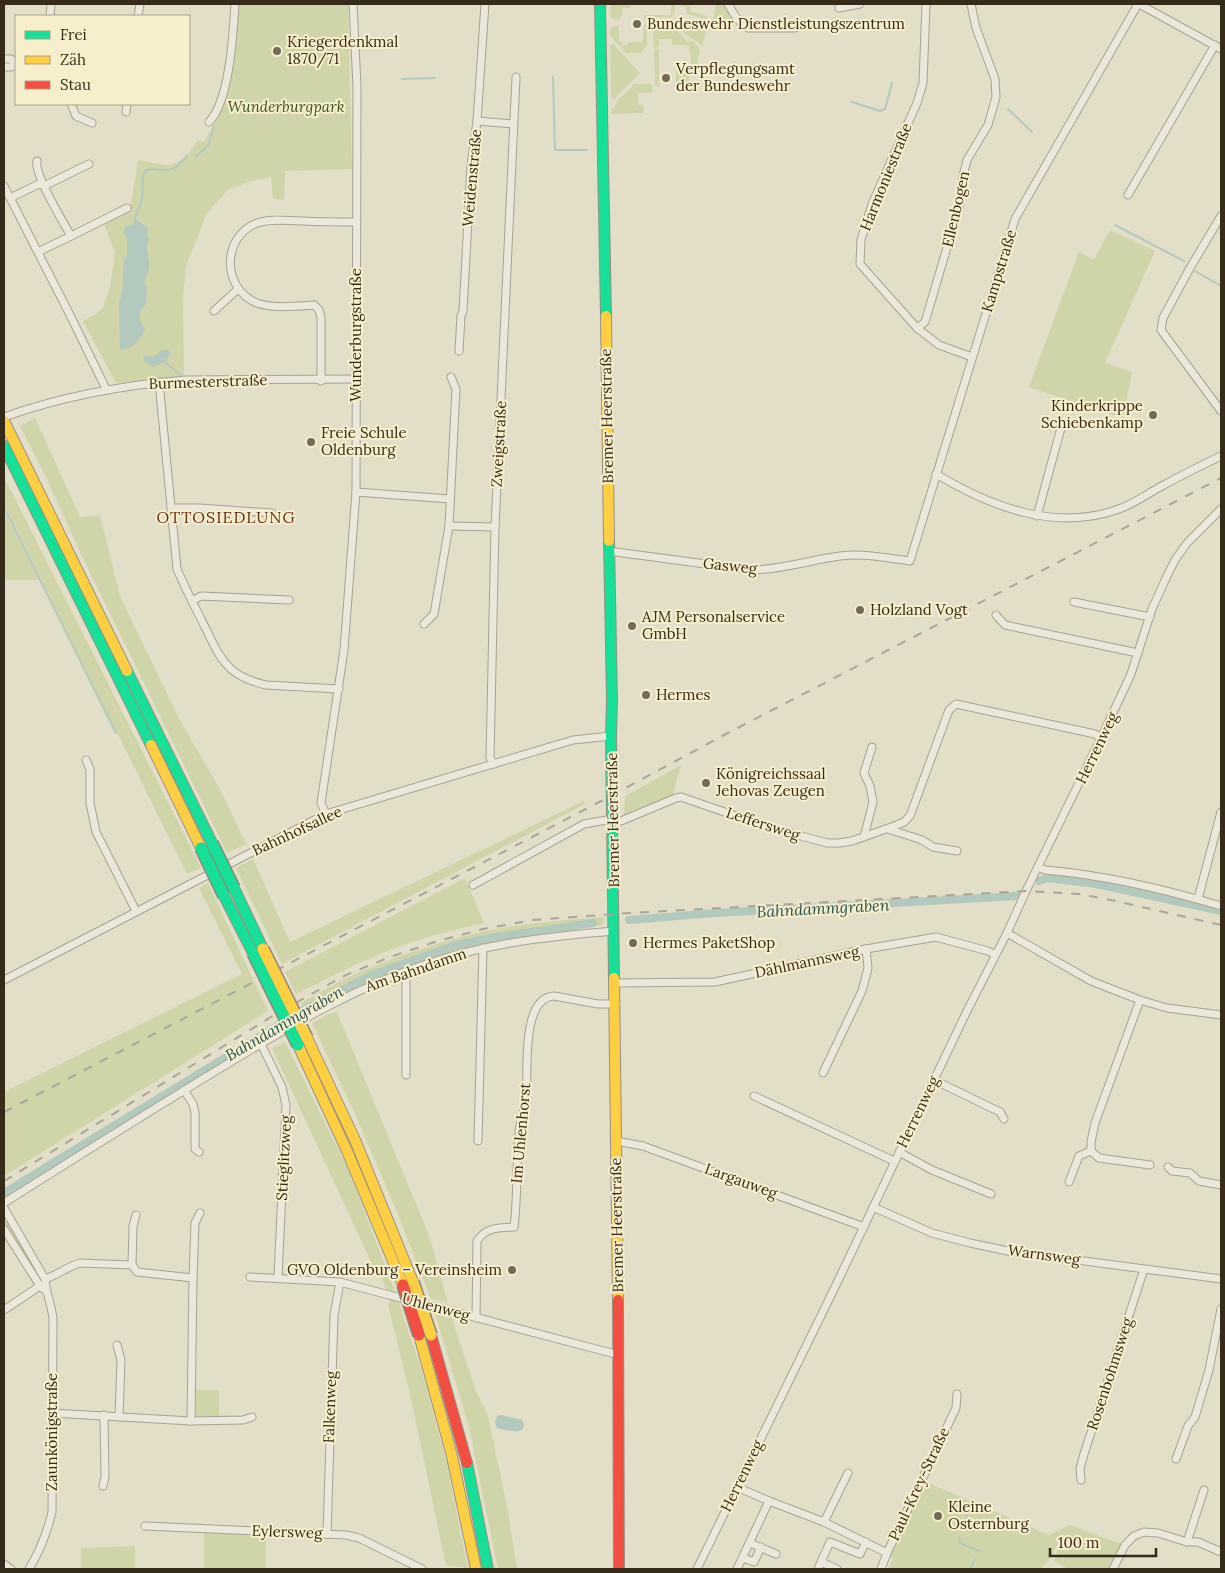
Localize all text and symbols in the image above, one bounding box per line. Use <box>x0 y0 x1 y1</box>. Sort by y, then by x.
place label: Bundeswehr Dienstleistungszentrum <box>647 14 905 33</box>
legend <box>15 15 190 105</box>
marker: Bundeswehr Dienstleistungszentrum <box>631 18 643 30</box>
text: Frei <box>60 25 87 44</box>
place label: Kriegerdenkmal 1870/71 <box>287 32 398 69</box>
marker: Kriegerdenkmal 1870/71 <box>271 45 283 57</box>
text: Zäh <box>60 50 86 69</box>
place label: Verpflegungsamt der Bundeswehr <box>675 59 795 95</box>
marker: Verpflegungsamt der Bundeswehr <box>660 72 672 84</box>
text: Stau <box>60 75 91 94</box>
park label: Wunderburgpark <box>227 97 345 116</box>
street label: Harmoniestraße <box>855 120 916 234</box>
street label: Weidenstraße <box>458 128 485 228</box>
street label: Ellenbogen <box>938 169 974 249</box>
street label: Kampstraße <box>977 227 1020 315</box>
street label: Wunderburgstraße <box>346 268 365 402</box>
street label: Bremer Heerstraße <box>596 348 617 484</box>
street label: Burmesterstraße <box>148 370 268 393</box>
place label: Kinderkrippe Schiebenkamp <box>1041 396 1143 432</box>
street label: Zweigstraße <box>487 400 510 488</box>
marker: Kinderkrippe Schiebenkamp <box>1147 409 1159 421</box>
place label: Freie Schule Oldenburg <box>321 423 407 459</box>
marker: Freie Schule Oldenburg <box>305 436 317 448</box>
district label: OTTOSIEDLUNG <box>156 507 296 527</box>
street label: Gasweg <box>702 553 759 578</box>
place label: Holzland Vogt <box>870 600 968 619</box>
marker: Holzland Vogt <box>854 604 866 616</box>
place label: AJM Personalservice GmbH <box>641 607 785 643</box>
marker: AJM Personalservice GmbH <box>626 620 638 632</box>
place label: Hermes <box>656 685 711 704</box>
marker: Hermes <box>640 689 652 701</box>
street label: Herrenweg <box>1071 708 1122 787</box>
street label: Bremer Heerstraße <box>602 752 623 888</box>
place label: Königreichssaal Jehovas Zeugen <box>715 764 826 800</box>
marker: Königreichssaal Jehovas Zeugen <box>700 777 712 789</box>
street label: Bahnhofsallee <box>249 801 345 860</box>
street label: Leffersweg <box>724 803 803 845</box>
water label: Bahndammgraben <box>756 895 890 921</box>
place label: Hermes PaketShop <box>643 933 775 952</box>
marker: Hermes PaketShop <box>627 937 639 949</box>
street label: Dählmannsweg <box>753 941 862 982</box>
street label: Am Bahndamm <box>362 943 469 996</box>
water label: Bahndammgraben <box>221 981 347 1065</box>
street label: Herrenweg <box>892 1072 943 1151</box>
street label: Im Uhlenhorst <box>507 1082 534 1184</box>
street label: Stieglitzweg <box>272 1114 295 1201</box>
street label: Bremer Heerstraße <box>606 1157 627 1293</box>
street label: Largauweg <box>702 1159 781 1203</box>
street label: Warnsweg <box>1007 1240 1082 1269</box>
place label: GVO Oldenburg – Vereinsheim <box>287 1260 502 1279</box>
marker: GVO Oldenburg – Vereinsheim <box>506 1264 518 1276</box>
street label: Uhlenweg <box>400 1288 473 1325</box>
street label: Rosenbohmsweg <box>1082 1314 1137 1433</box>
street label: Falkenweg <box>319 1370 340 1444</box>
street label: Zaunkönigstraße <box>42 1373 61 1491</box>
street label: Paul-Krey-Straße <box>884 1424 953 1544</box>
street label: Herrenweg <box>716 1436 767 1515</box>
place label: Kleine Osternburg <box>948 1497 1029 1533</box>
marker: Kleine Osternburg <box>932 1510 944 1522</box>
street label: Eylersweg <box>251 1521 323 1542</box>
scale bar <box>1050 1526 1156 1558</box>
text: 100 m <box>1058 1533 1099 1552</box>

